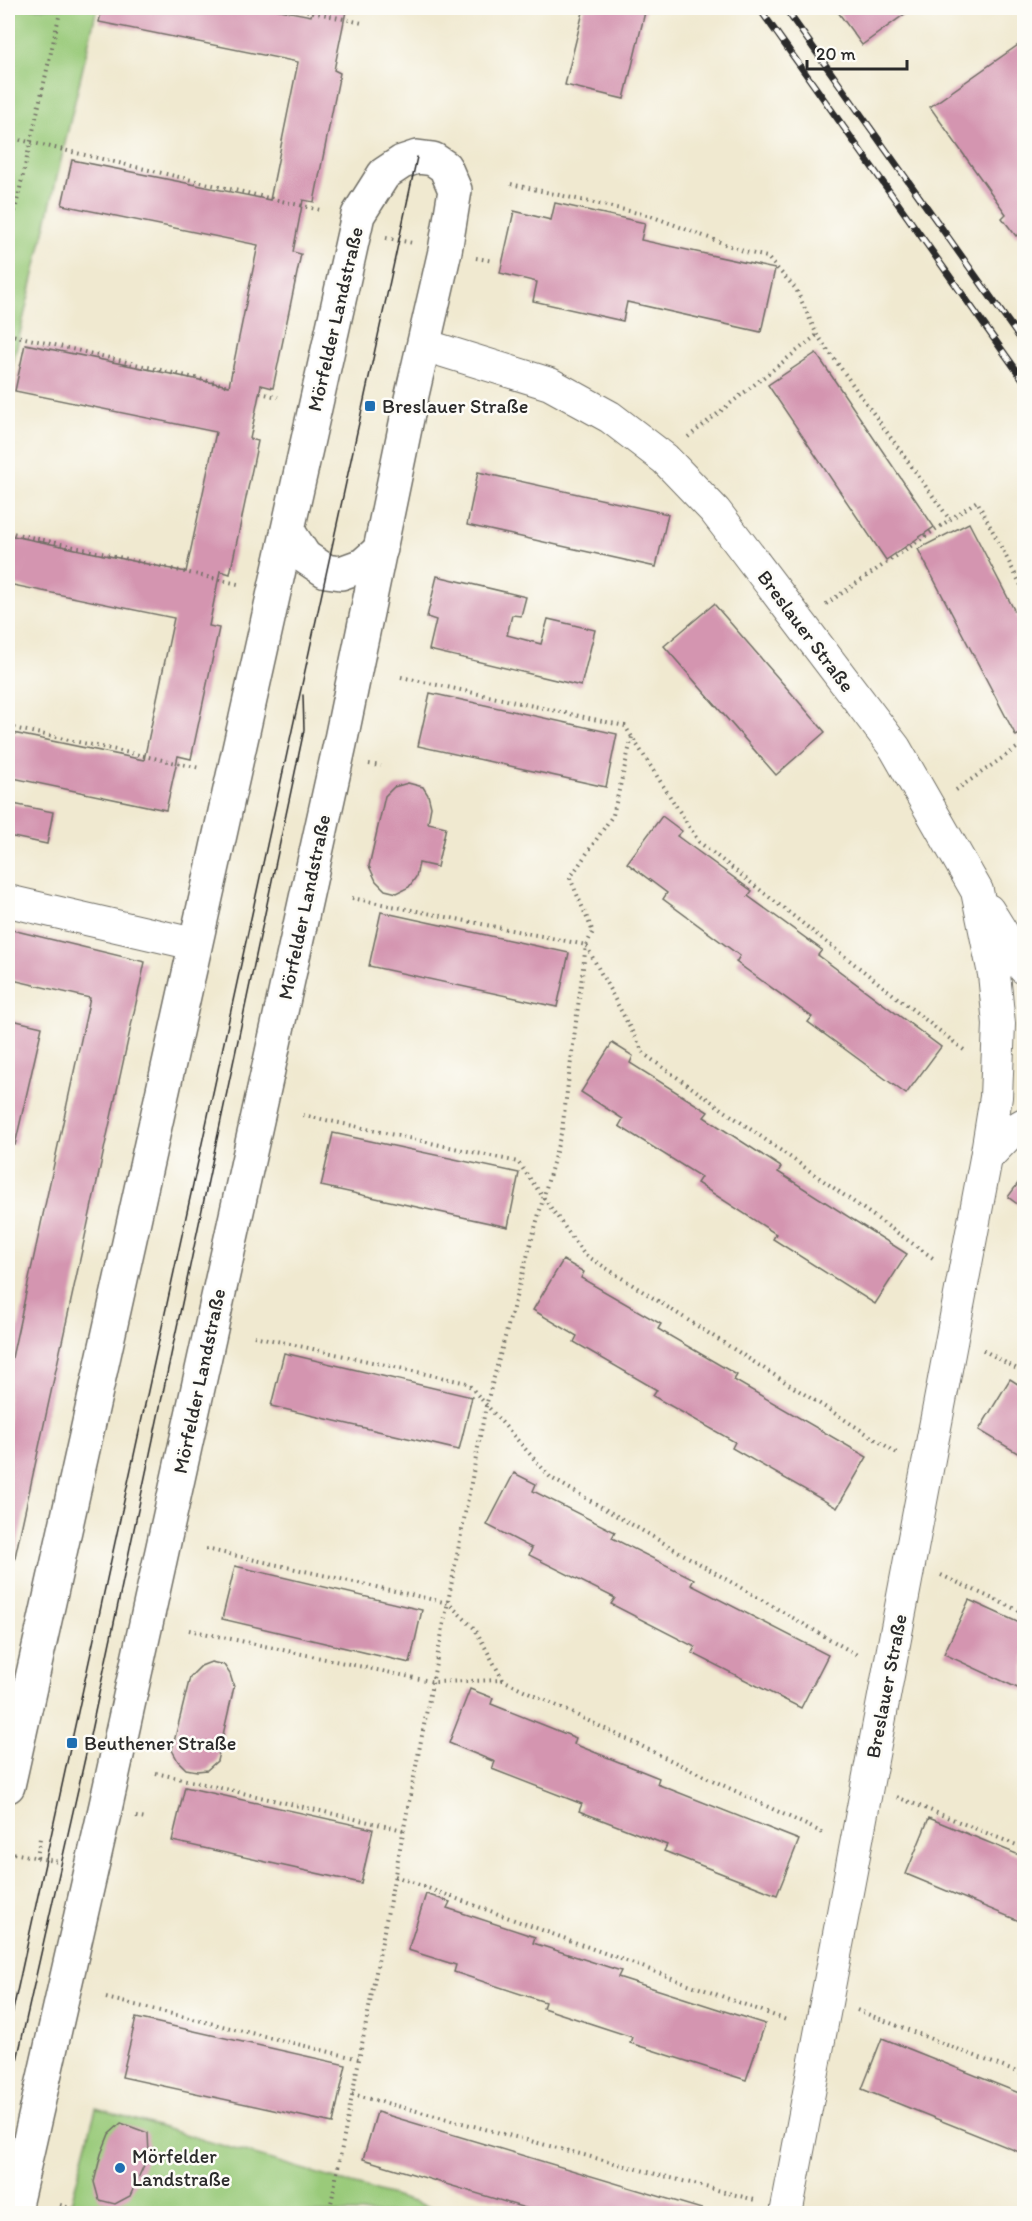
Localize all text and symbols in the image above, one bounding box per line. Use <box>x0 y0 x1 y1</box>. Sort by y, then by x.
scale bar <box>807 33 908 71</box>
text: 20 m <box>816 43 856 65</box>
street label: Mörfelder Landstraße <box>302 224 368 414</box>
place label: Breslauer Straße <box>382 394 528 418</box>
marker: Breslauer Straße <box>363 399 377 413</box>
street label: Breslauer Straße <box>752 565 860 697</box>
street label: Mörfelder Landstraße <box>273 812 335 1002</box>
street label: Mörfelder Landstraße <box>168 1286 230 1476</box>
street label: Breslauer Straße <box>860 1612 912 1760</box>
place label: Beuthener Straße <box>84 1731 236 1755</box>
marker: Beuthener Straße <box>65 1736 79 1750</box>
place label: Mörfelder Landstraße <box>132 2144 230 2191</box>
marker: Mörfelder Landstraße <box>113 2161 127 2175</box>

